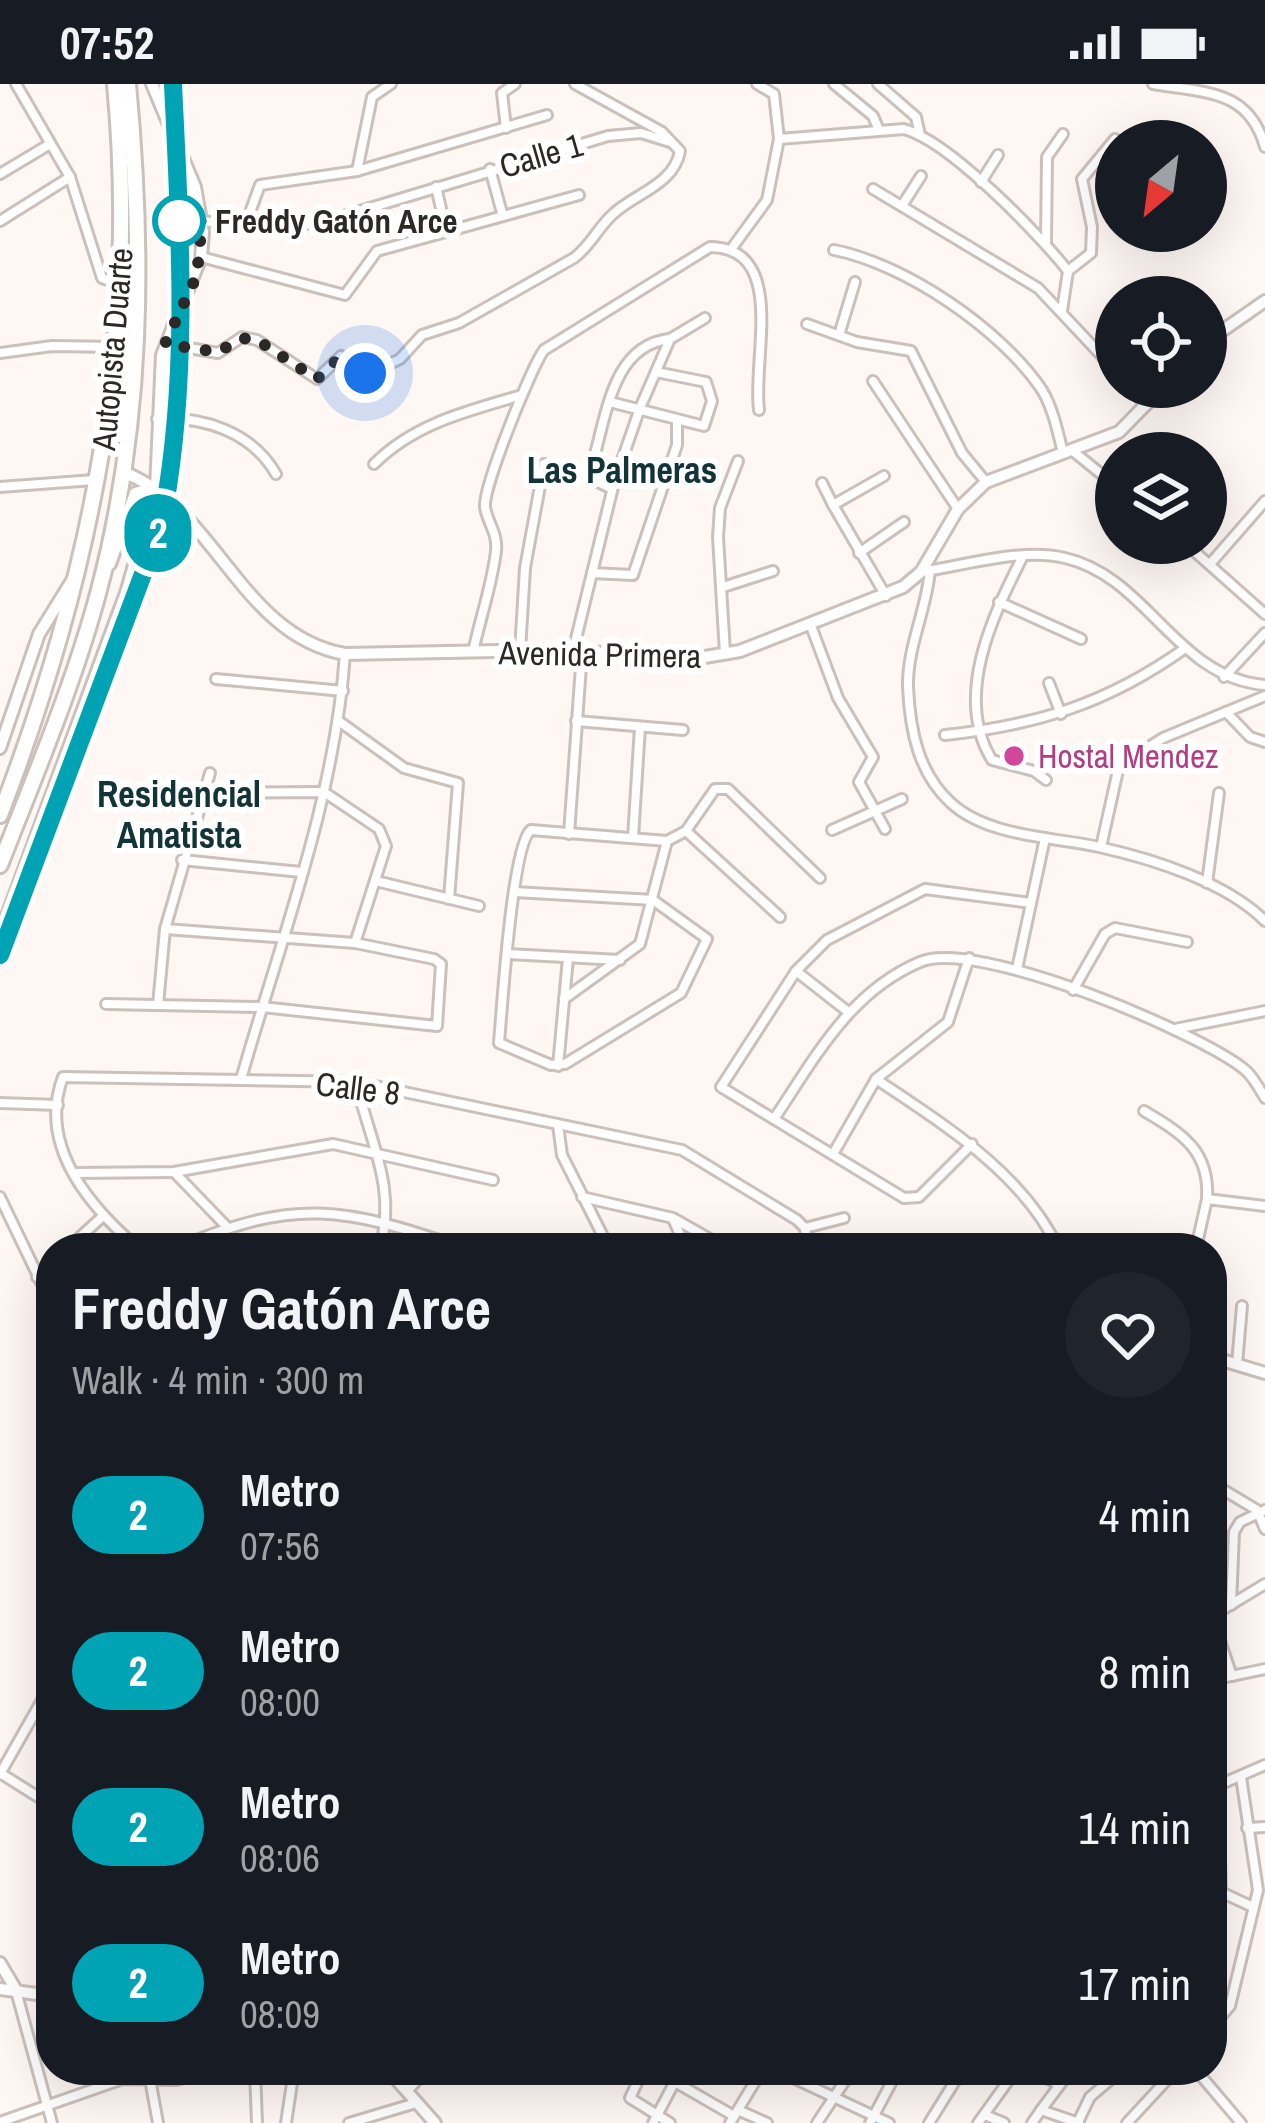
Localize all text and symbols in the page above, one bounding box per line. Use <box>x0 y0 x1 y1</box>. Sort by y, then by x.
text: 07:52 <box>60 12 154 73</box>
north arrow <box>1095 120 1227 252</box>
map controls <box>1095 120 1227 564</box>
street label: Calle 1 <box>494 122 588 188</box>
marker: Freddy Gatón Arce <box>154 196 204 246</box>
place label: Freddy Gatón Arce <box>215 199 458 243</box>
street label: Autopista Duarte <box>81 246 143 453</box>
button: locate <box>1095 276 1227 408</box>
your location <box>335 343 395 403</box>
button: layers <box>1095 432 1227 564</box>
district label: Las Palmeras <box>527 446 717 494</box>
line badge: 2 <box>119 494 197 572</box>
text: 2 <box>148 505 168 561</box>
street label: Avenida Primera <box>497 630 702 678</box>
place label: Hostal Mendez <box>1038 734 1218 778</box>
marker: Hostal Mendez <box>1001 743 1027 769</box>
district label: Residencial Amatista <box>97 770 261 859</box>
street label: Calle 8 <box>314 1061 402 1115</box>
text: Freddy Gatón Arce <box>72 1270 491 1347</box>
button: heart <box>1065 1272 1191 1398</box>
text: Walk · 4 min · 300 m <box>72 1354 364 1406</box>
text: Metro <box>240 1459 340 1520</box>
text: 4 min <box>1099 1485 1191 1546</box>
text: 2 <box>128 1487 148 1543</box>
text: 07:56 <box>240 1520 320 1572</box>
text: Metro <box>240 1615 340 1676</box>
text: 8 min <box>1099 1641 1191 1702</box>
text: 2 <box>128 1643 148 1699</box>
text: 08:00 <box>240 1676 320 1728</box>
text: Metro <box>240 1771 340 1832</box>
text: 14 min <box>1078 1797 1191 1858</box>
text: 2 <box>128 1799 148 1855</box>
text: 08:06 <box>240 1832 320 1884</box>
text: Metro <box>240 1927 340 1988</box>
text: 17 min <box>1078 1953 1191 2014</box>
text: 2 <box>128 1955 148 2011</box>
text: 08:09 <box>240 1988 320 2040</box>

